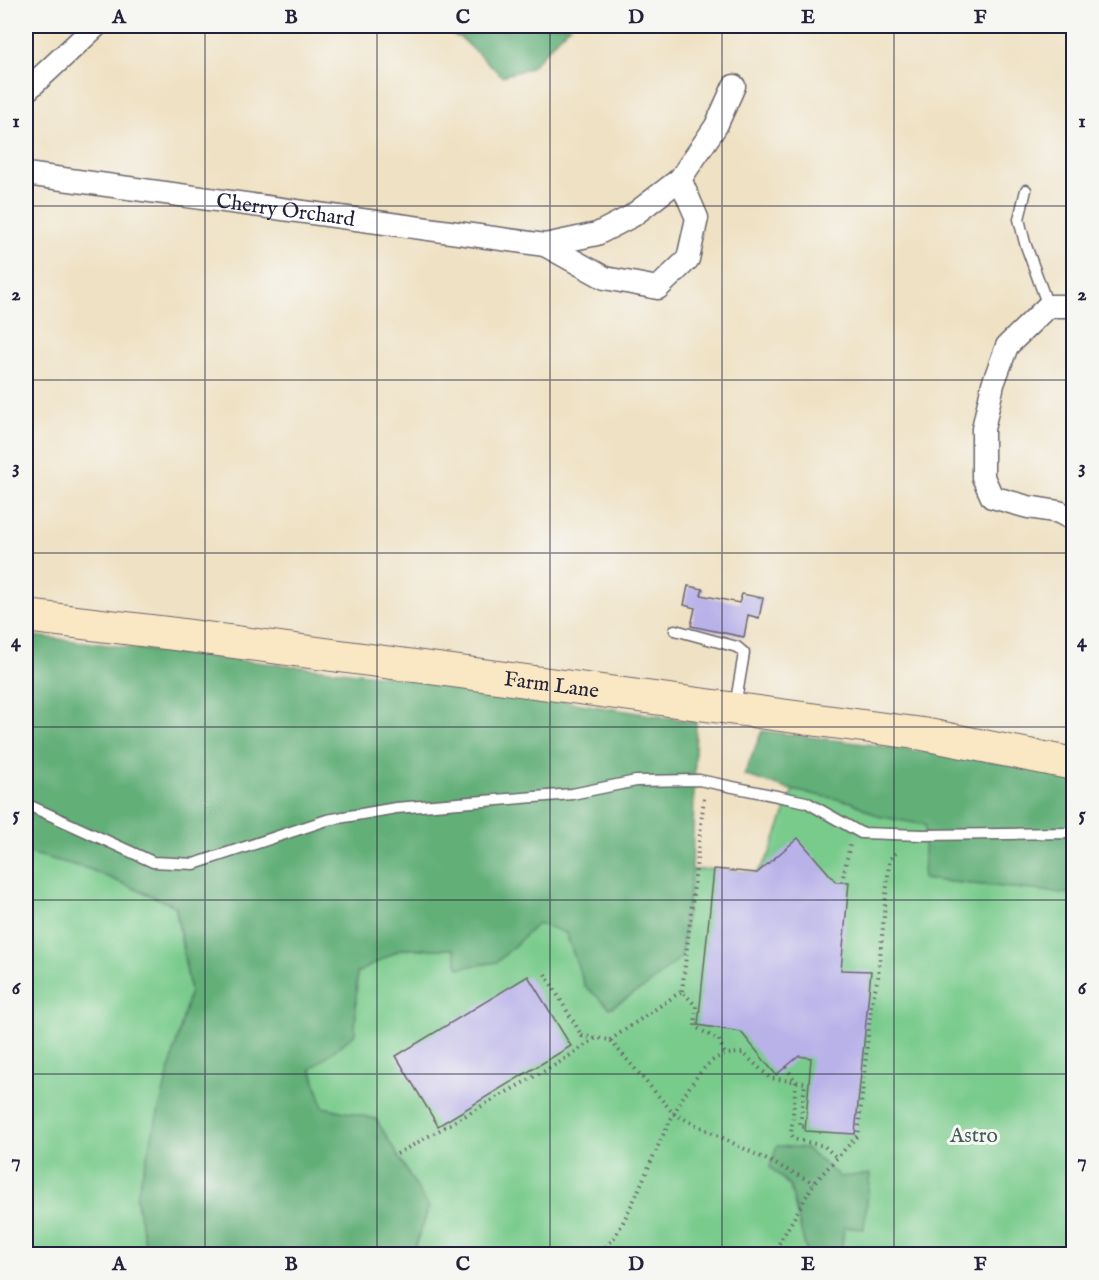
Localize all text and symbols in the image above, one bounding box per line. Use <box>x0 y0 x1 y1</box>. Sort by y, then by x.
text: A <box>111 5 127 30</box>
text: B <box>284 5 298 30</box>
text: C <box>456 5 470 30</box>
text: D <box>628 5 644 30</box>
text: E <box>801 5 815 30</box>
text: F <box>974 5 987 30</box>
text: 1 <box>12 109 20 134</box>
text: 1 <box>1078 109 1086 134</box>
street label: Cherry Orchard <box>214 188 357 234</box>
text: 2 <box>11 282 21 307</box>
text: 2 <box>1077 282 1087 307</box>
text: 3 <box>12 455 20 480</box>
text: 3 <box>1078 455 1086 480</box>
text: 4 <box>11 629 22 654</box>
text: 4 <box>1077 629 1088 654</box>
street label: Farm Lane <box>502 666 601 706</box>
text: 5 <box>12 802 20 827</box>
text: 5 <box>1078 802 1086 827</box>
text: 6 <box>12 976 22 1001</box>
text: 6 <box>1078 976 1088 1001</box>
park label: Astro <box>949 1123 998 1150</box>
text: 7 <box>11 1149 21 1174</box>
text: 7 <box>1077 1149 1087 1174</box>
text: A <box>111 1252 127 1277</box>
text: B <box>284 1252 298 1277</box>
text: C <box>456 1252 470 1277</box>
text: D <box>628 1252 644 1277</box>
text: E <box>801 1252 815 1277</box>
text: F <box>974 1252 987 1277</box>

